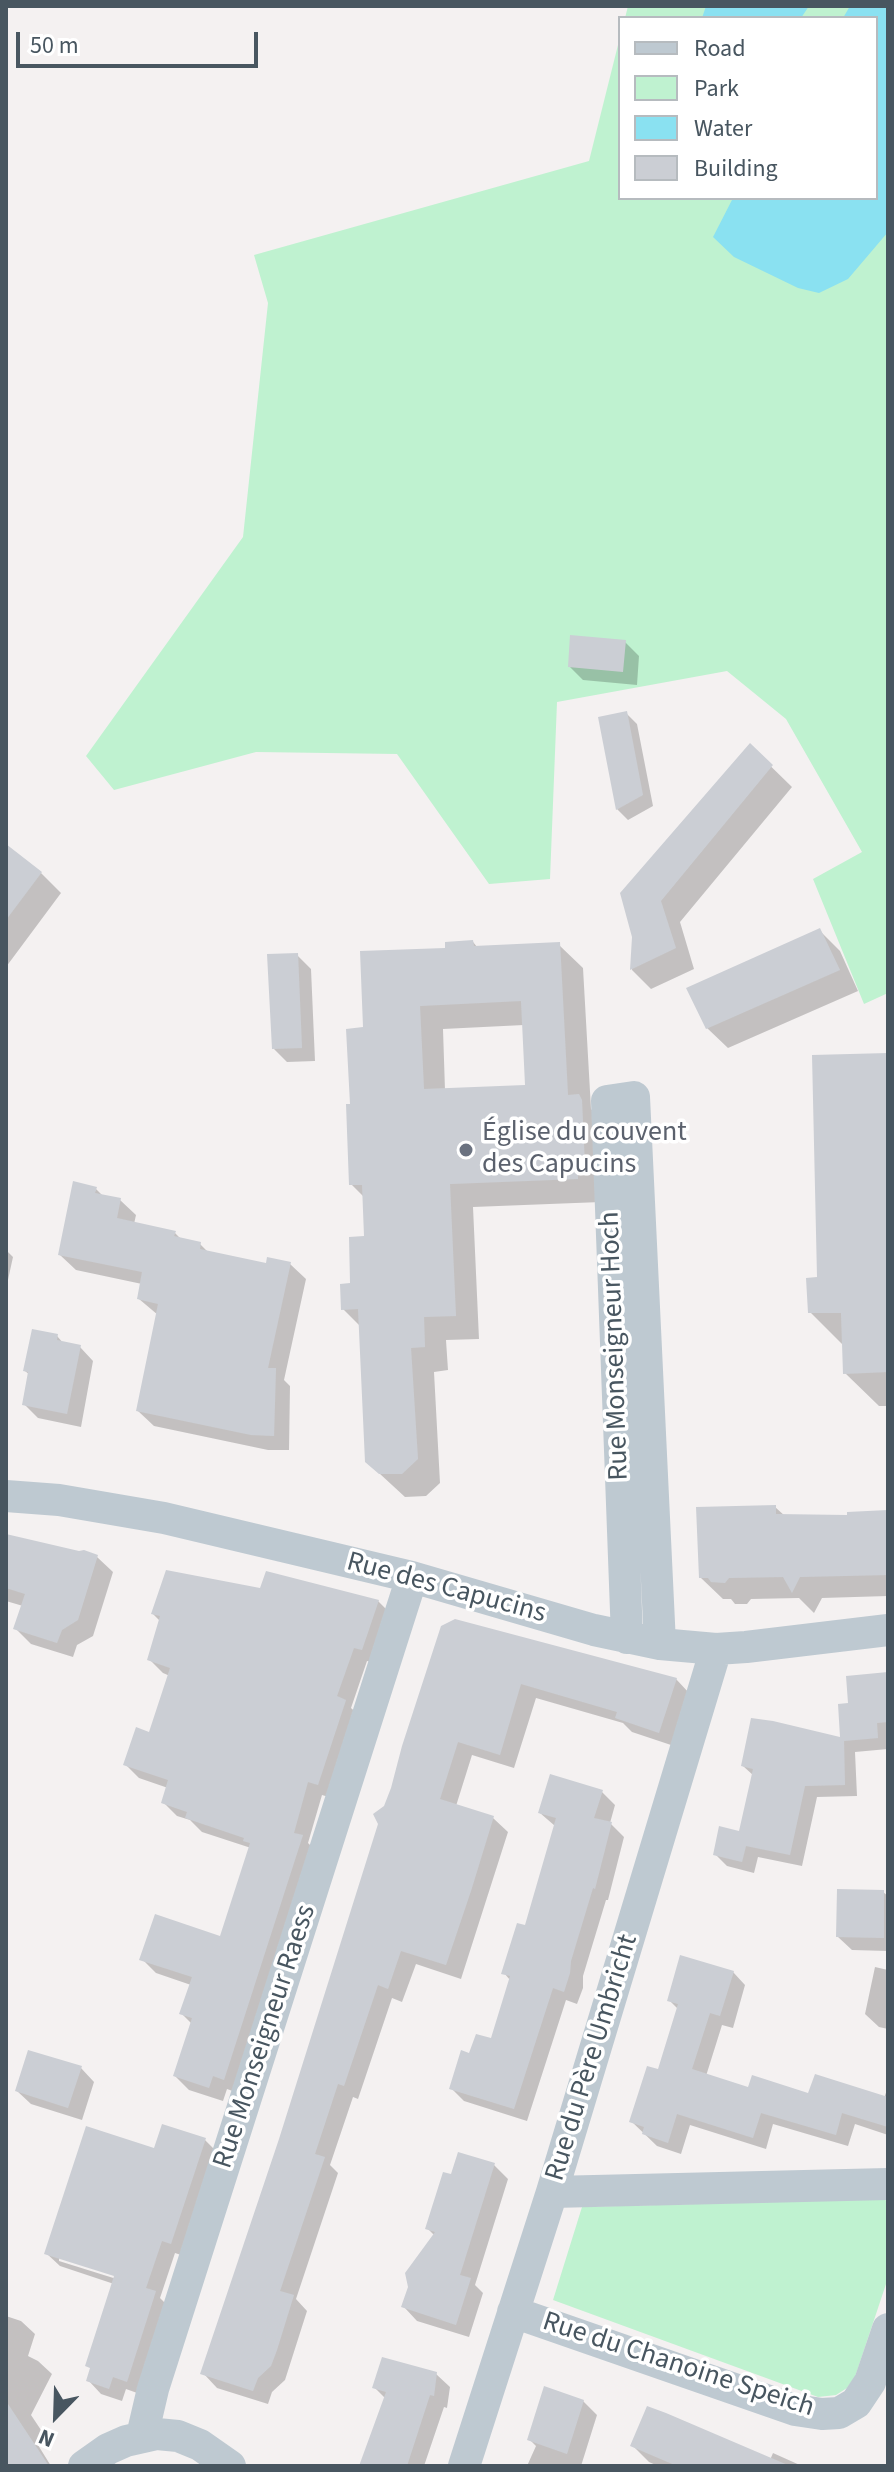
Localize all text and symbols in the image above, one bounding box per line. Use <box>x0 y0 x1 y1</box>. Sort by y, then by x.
scale bar <box>20 16 262 66</box>
legend <box>618 16 878 200</box>
text: 50 m <box>30 28 79 63</box>
text: Road <box>694 31 746 66</box>
text: Park <box>694 71 739 106</box>
text: Water <box>694 111 752 146</box>
text: Building <box>694 151 778 186</box>
place label: Église du couvent des Capucins <box>482 1117 687 1183</box>
marker: Église du couvent des Capucins <box>457 1141 475 1159</box>
street label: Rue Monseigneur Hoch <box>595 1211 637 1481</box>
street label: Rue des Capucins <box>343 1546 549 1632</box>
street label: Rue Monseigneur Raess <box>208 1901 324 2173</box>
street label: Rue du Père Umbricht <box>540 1931 646 2185</box>
street label: Rue du Chanoine Speich <box>538 2306 818 2426</box>
north arrow <box>16 2376 96 2456</box>
text: N <box>34 2421 60 2456</box>

